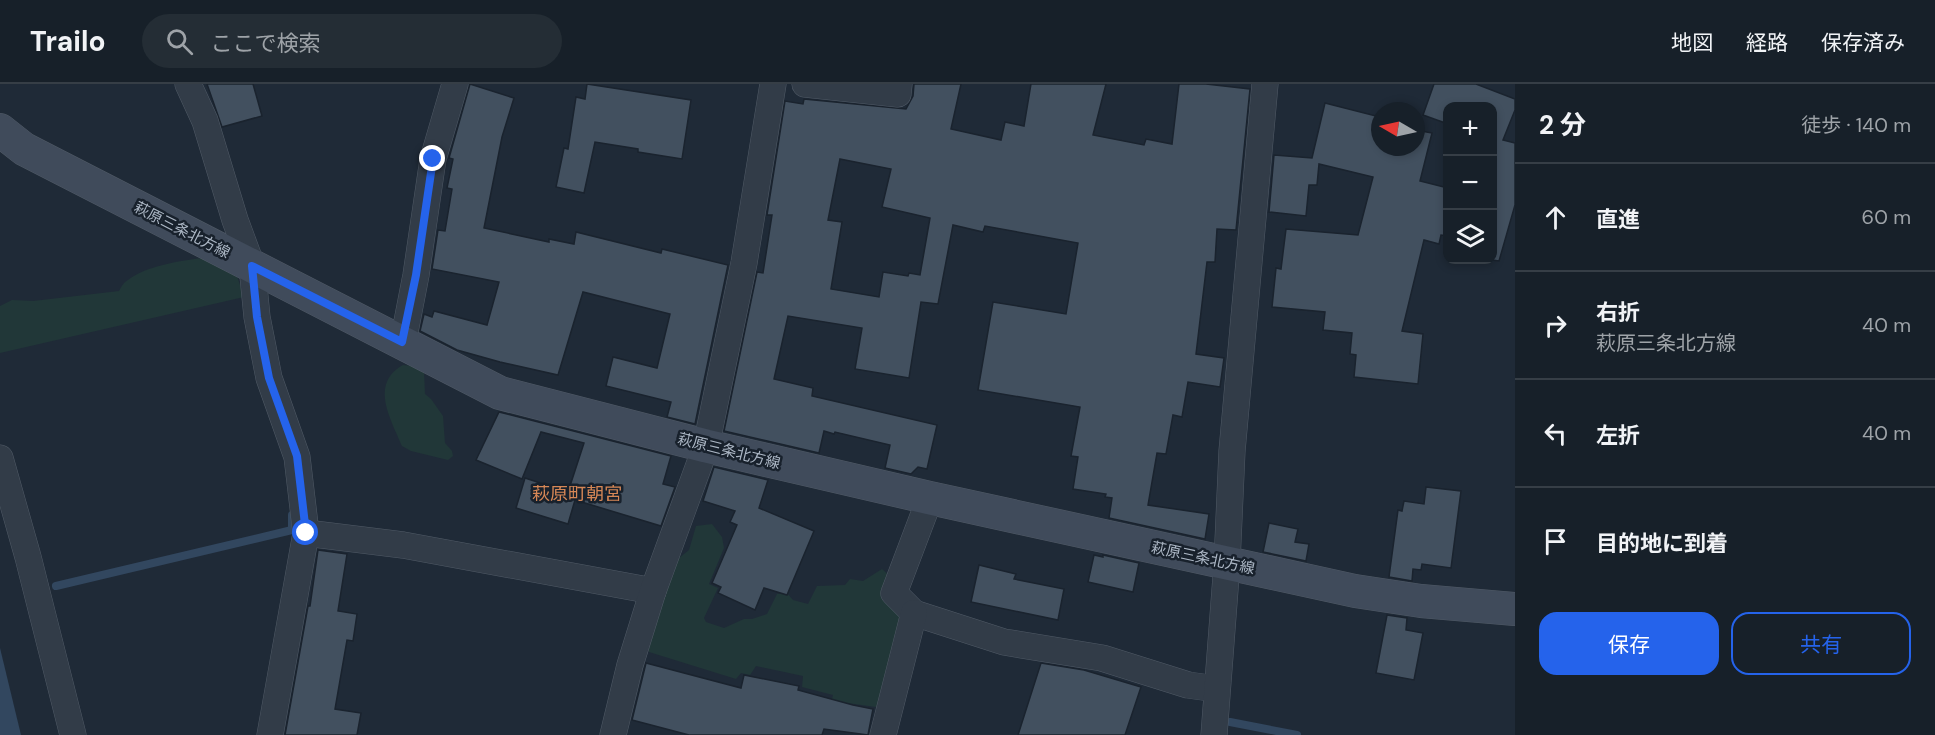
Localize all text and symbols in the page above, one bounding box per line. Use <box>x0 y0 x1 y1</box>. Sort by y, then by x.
search box <box>142 14 562 68</box>
text: Trailo <box>30 23 106 60</box>
icon: search <box>163 25 196 58</box>
text: ここで検索 <box>211 29 321 58</box>
text: 地図 <box>1671 29 1713 57</box>
text: 経路 <box>1746 29 1788 57</box>
text: 保存済み <box>1821 29 1905 57</box>
north arrow <box>1371 102 1425 156</box>
map controls <box>1443 102 1497 264</box>
button: + <box>1443 102 1497 156</box>
text: 2 分 <box>1539 108 1586 142</box>
text: 徒歩 · 140 m <box>1801 112 1911 138</box>
route end <box>419 145 445 171</box>
button: − <box>1443 156 1497 210</box>
street label: 萩原三条北方線 <box>131 197 233 263</box>
icon: ahead <box>1539 201 1572 234</box>
text: 60 m <box>1862 204 1911 230</box>
text: 直進 <box>1596 205 1640 234</box>
button: layers <box>1443 210 1497 264</box>
text: 右折 <box>1596 298 1640 327</box>
icon: right <box>1539 309 1572 342</box>
text: 40 m <box>1862 312 1911 338</box>
text: 萩原三条北方線 <box>1596 330 1736 356</box>
icon: left <box>1539 417 1572 450</box>
text: 40 m <box>1862 420 1911 446</box>
text: 左折 <box>1596 421 1640 450</box>
street label: 萩原三条北方線 <box>676 429 782 473</box>
district label: 萩原町朝宮 <box>532 482 622 506</box>
route start <box>292 519 318 545</box>
icon: arrive <box>1539 525 1572 558</box>
text: 目的地に到着 <box>1596 529 1728 558</box>
street label: 萩原三条北方線 <box>1150 537 1256 579</box>
button: 保存 <box>1539 612 1719 675</box>
button: 共有 <box>1731 612 1911 675</box>

